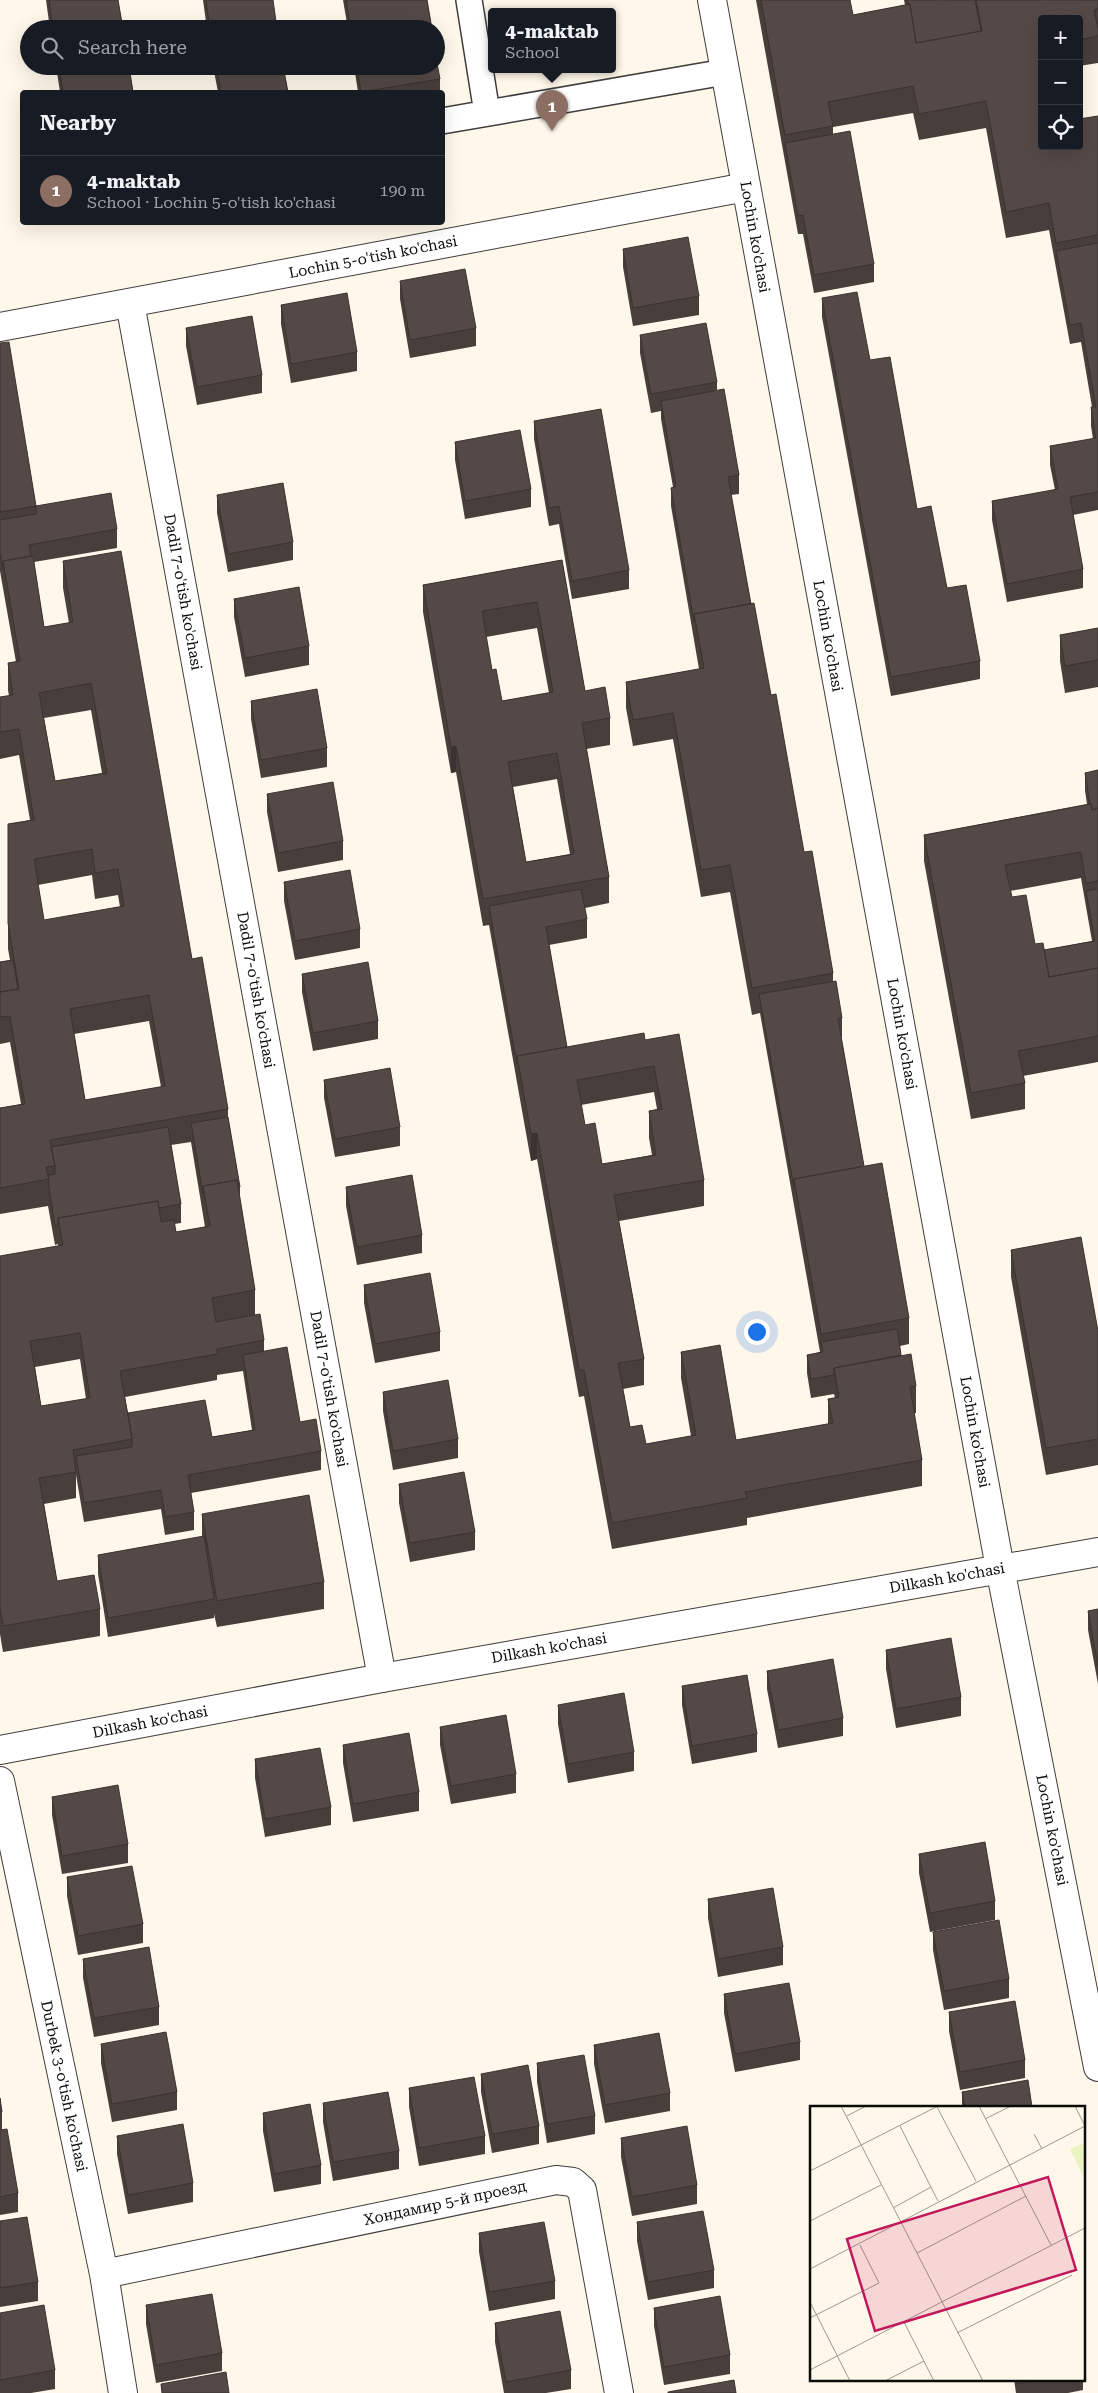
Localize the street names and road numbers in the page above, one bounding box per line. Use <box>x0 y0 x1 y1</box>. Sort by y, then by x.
street label: Lochin ko'chasi <box>736 180 774 294</box>
street label: Lochin 5-o'tish ko'chasi <box>287 232 459 282</box>
street label: Dadil 7-o'tish ko'chasi <box>160 512 206 672</box>
street label: Lochin ko'chasi <box>809 579 847 693</box>
street label: Dadil 7-o'tish ko'chasi <box>233 910 279 1070</box>
street label: Lochin ko'chasi <box>883 977 921 1091</box>
street label: Dadil 7-o'tish ko'chasi <box>306 1309 352 1469</box>
street label: Lochin ko'chasi <box>956 1375 994 1489</box>
street label: Dilkash ko'chasi <box>888 1559 1006 1597</box>
street label: Dilkash ko'chasi <box>490 1629 608 1667</box>
street label: Dilkash ko'chasi <box>91 1702 209 1742</box>
street label: Lochin ko'chasi <box>1032 1773 1072 1887</box>
street label: Durbek 3-o'tish ko'chasi <box>37 1999 91 2173</box>
street label: Хондамир 5-й проезд <box>362 2177 529 2229</box>

